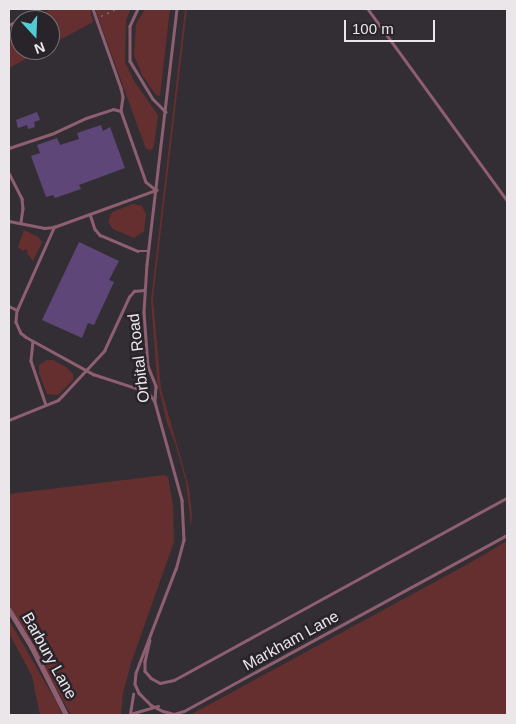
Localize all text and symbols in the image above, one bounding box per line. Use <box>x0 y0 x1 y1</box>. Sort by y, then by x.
north arrow <box>10 10 60 60</box>
scale bar <box>346 10 437 42</box>
text: 100 m <box>352 20 394 37</box>
text: N <box>32 39 47 57</box>
street label: Orbital Road <box>124 312 154 404</box>
street label: Markham Lane <box>240 607 342 675</box>
street label: Barbury Lane <box>17 609 81 703</box>

